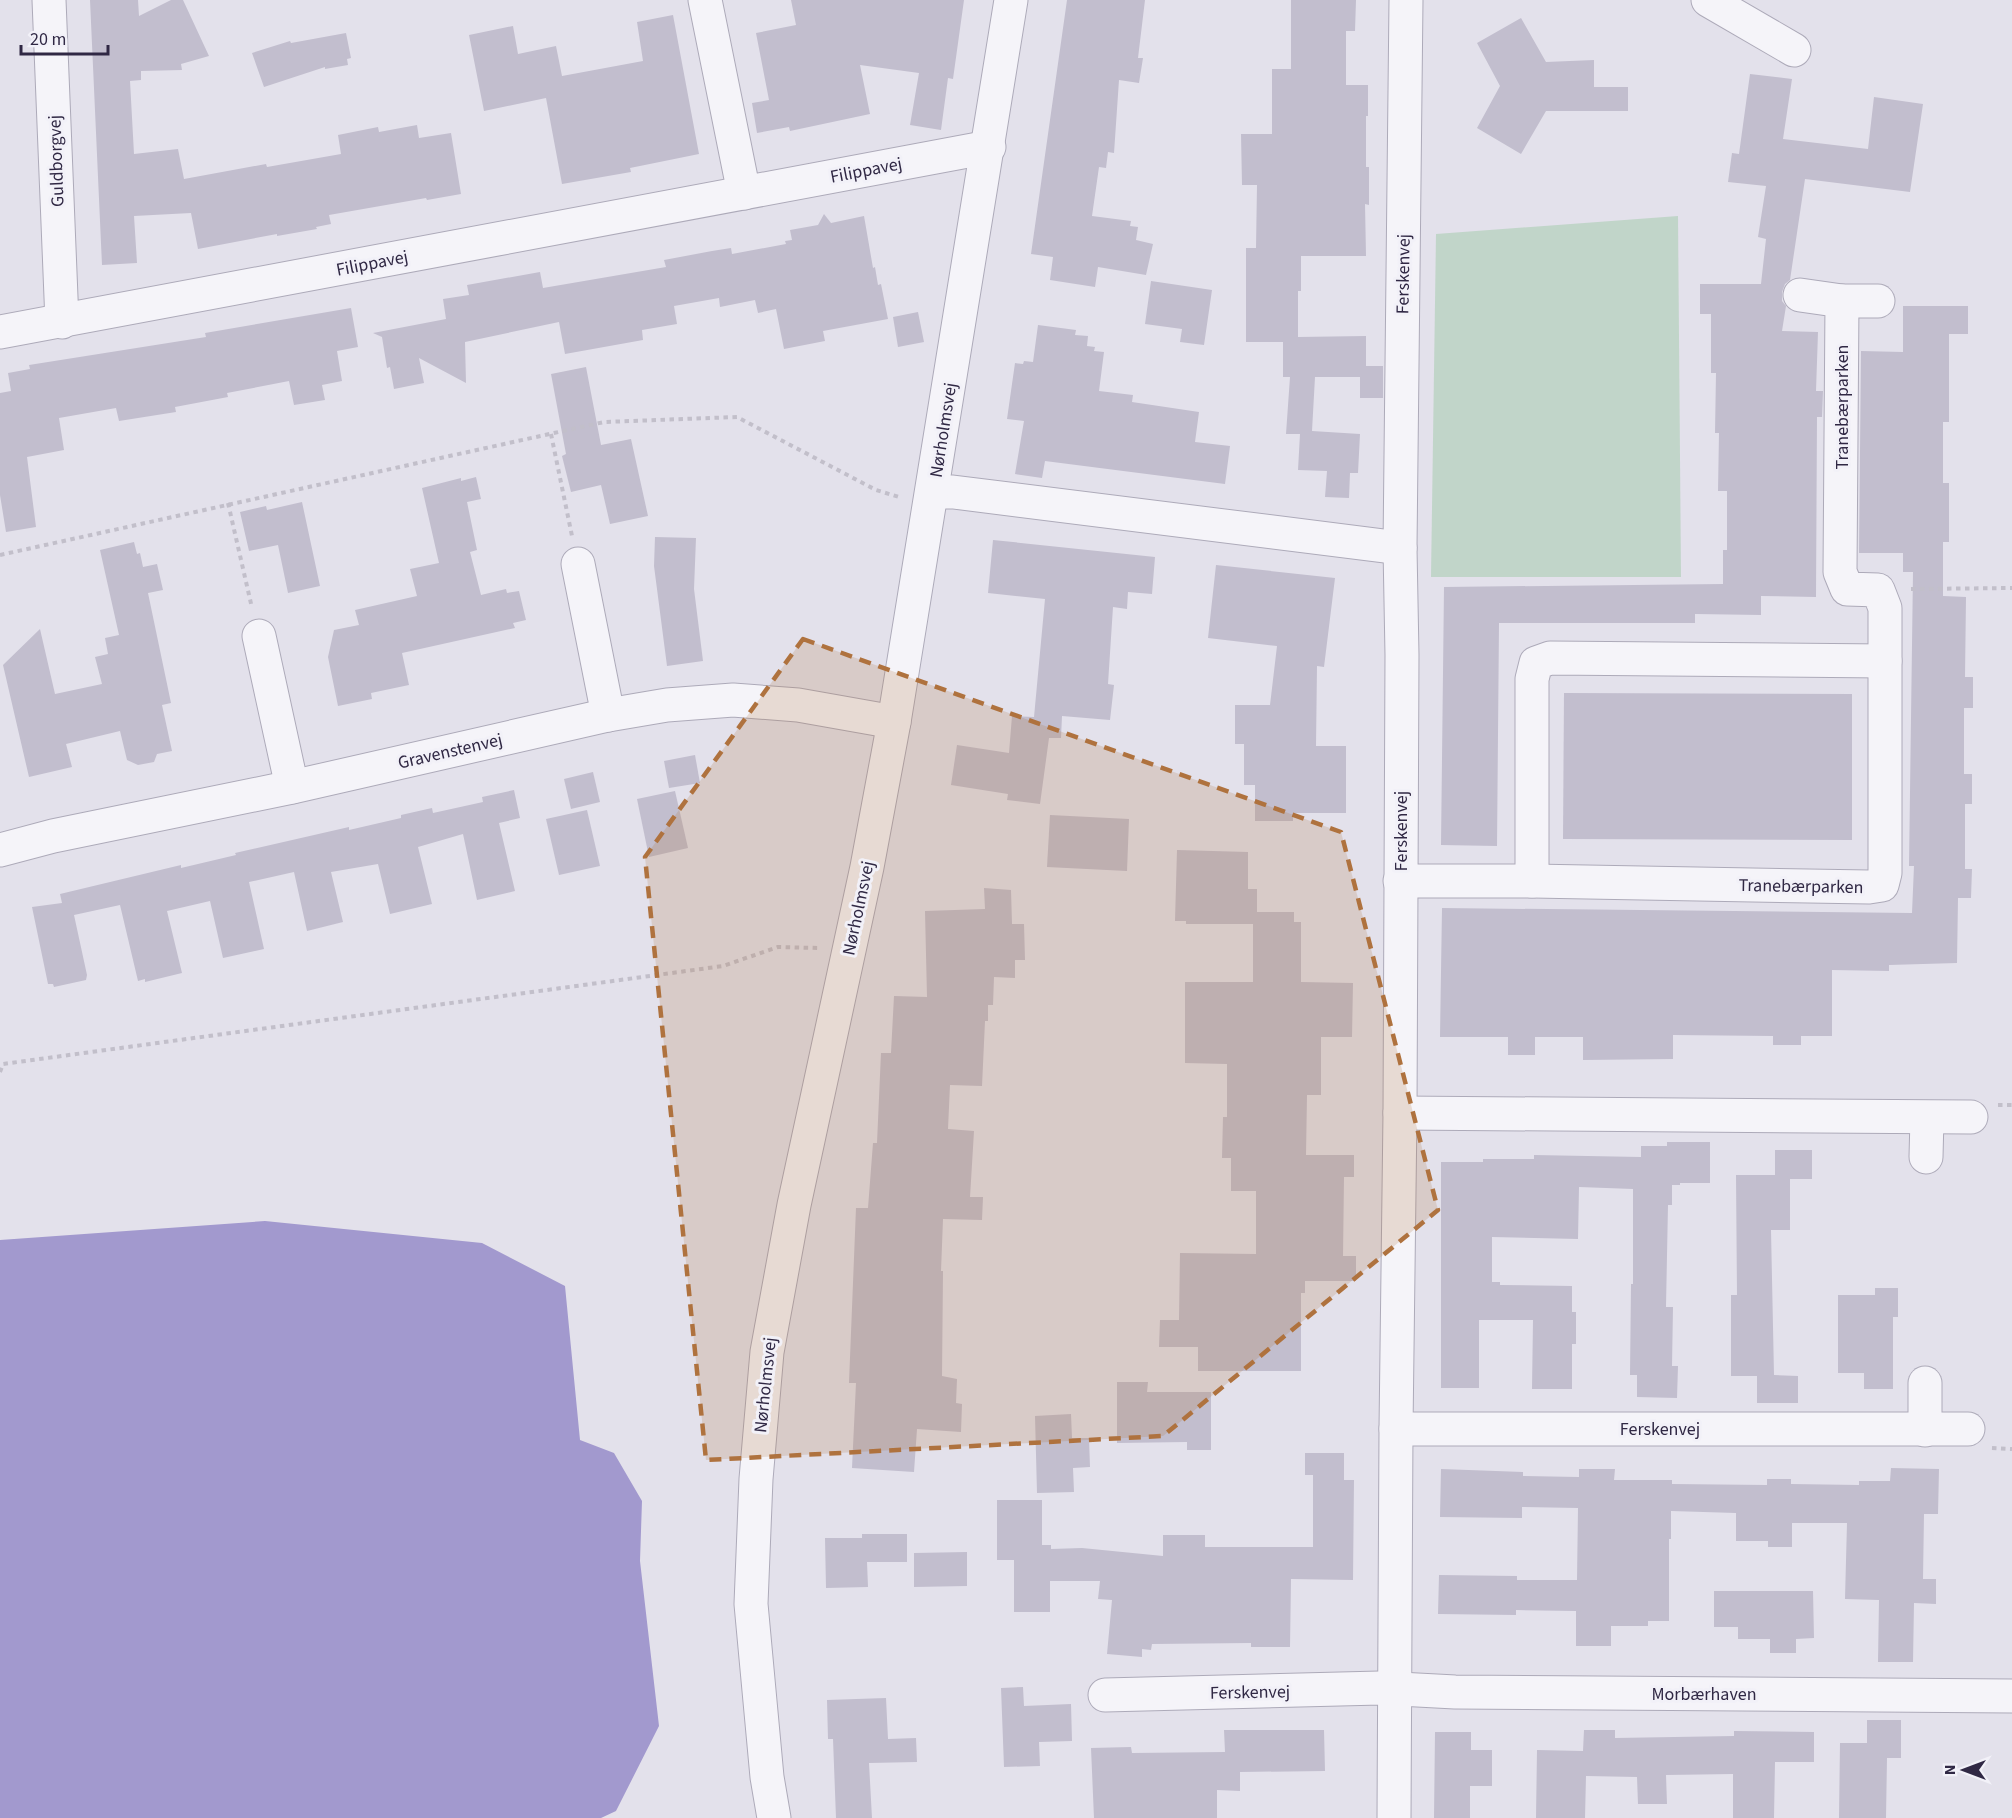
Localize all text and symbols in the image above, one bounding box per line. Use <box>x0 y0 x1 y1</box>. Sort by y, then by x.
scale bar <box>21 18 108 56</box>
text: 20 m <box>30 27 66 52</box>
street label: Guldborgvej <box>42 115 71 207</box>
street label: Filippavej <box>828 151 904 190</box>
street label: Ferskenvej <box>1390 234 1417 314</box>
street label: Filippavej <box>334 244 410 283</box>
street label: Tranebærparken <box>1830 345 1855 469</box>
street label: Nørholmsvej <box>924 381 963 479</box>
street label: Gravenstenvej <box>395 727 505 776</box>
street label: Ferskenvej <box>1389 791 1414 871</box>
street label: Nørholmsvej <box>836 859 881 958</box>
street label: Tranebærparken <box>1738 873 1864 900</box>
street label: Nørholmsvej <box>748 1336 783 1434</box>
street label: Ferskenvej <box>1620 1417 1700 1442</box>
street label: Ferskenvej <box>1210 1679 1290 1706</box>
street label: Morbærhaven <box>1651 1682 1757 1707</box>
north arrow <box>1934 1740 1994 1800</box>
text: N <box>1939 1765 1961 1775</box>

